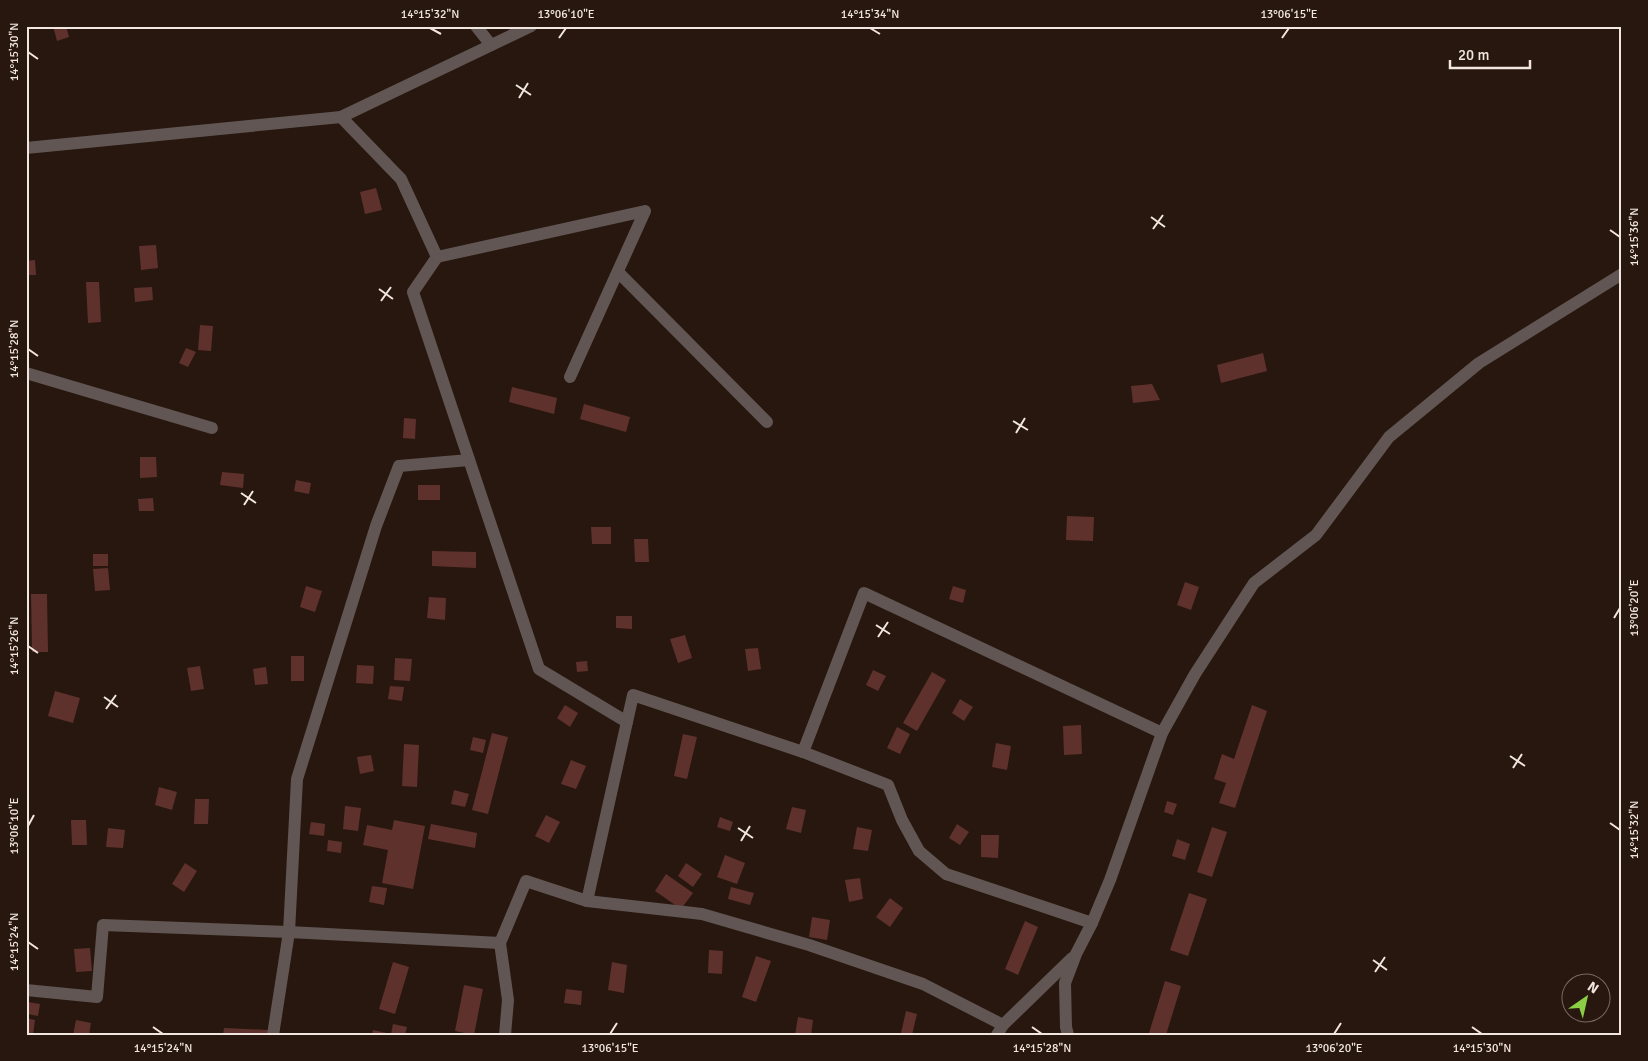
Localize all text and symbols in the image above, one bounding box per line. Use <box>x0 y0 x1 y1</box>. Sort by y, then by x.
text: 14°15'32"N <box>401 7 459 22</box>
text: 13°06'10"E <box>537 7 595 22</box>
text: 14°15'34"N <box>841 7 899 22</box>
text: 13°06'15"E <box>1260 7 1318 22</box>
text: 14°15'30"N <box>7 23 22 81</box>
scale bar <box>1450 38 1530 70</box>
text: 20 m <box>1458 46 1489 64</box>
text: 14°15'36"N <box>1627 208 1642 266</box>
text: 14°15'28"N <box>7 320 22 378</box>
text: 13°06'20"E <box>1627 579 1642 637</box>
text: 14°15'26"N <box>7 617 22 675</box>
text: 13°06'10"E <box>7 797 22 855</box>
text: 14°15'32"N <box>1627 801 1642 859</box>
text: 14°15'24"N <box>7 913 22 971</box>
north arrow <box>1560 974 1610 1024</box>
text: N <box>1584 978 1602 997</box>
text: 14°15'24"N <box>134 1041 192 1056</box>
text: 13°06'15"E <box>581 1041 639 1056</box>
text: 14°15'28"N <box>1013 1041 1071 1056</box>
text: 13°06'20"E <box>1305 1041 1363 1056</box>
text: 14°15'30"N <box>1453 1041 1511 1056</box>

